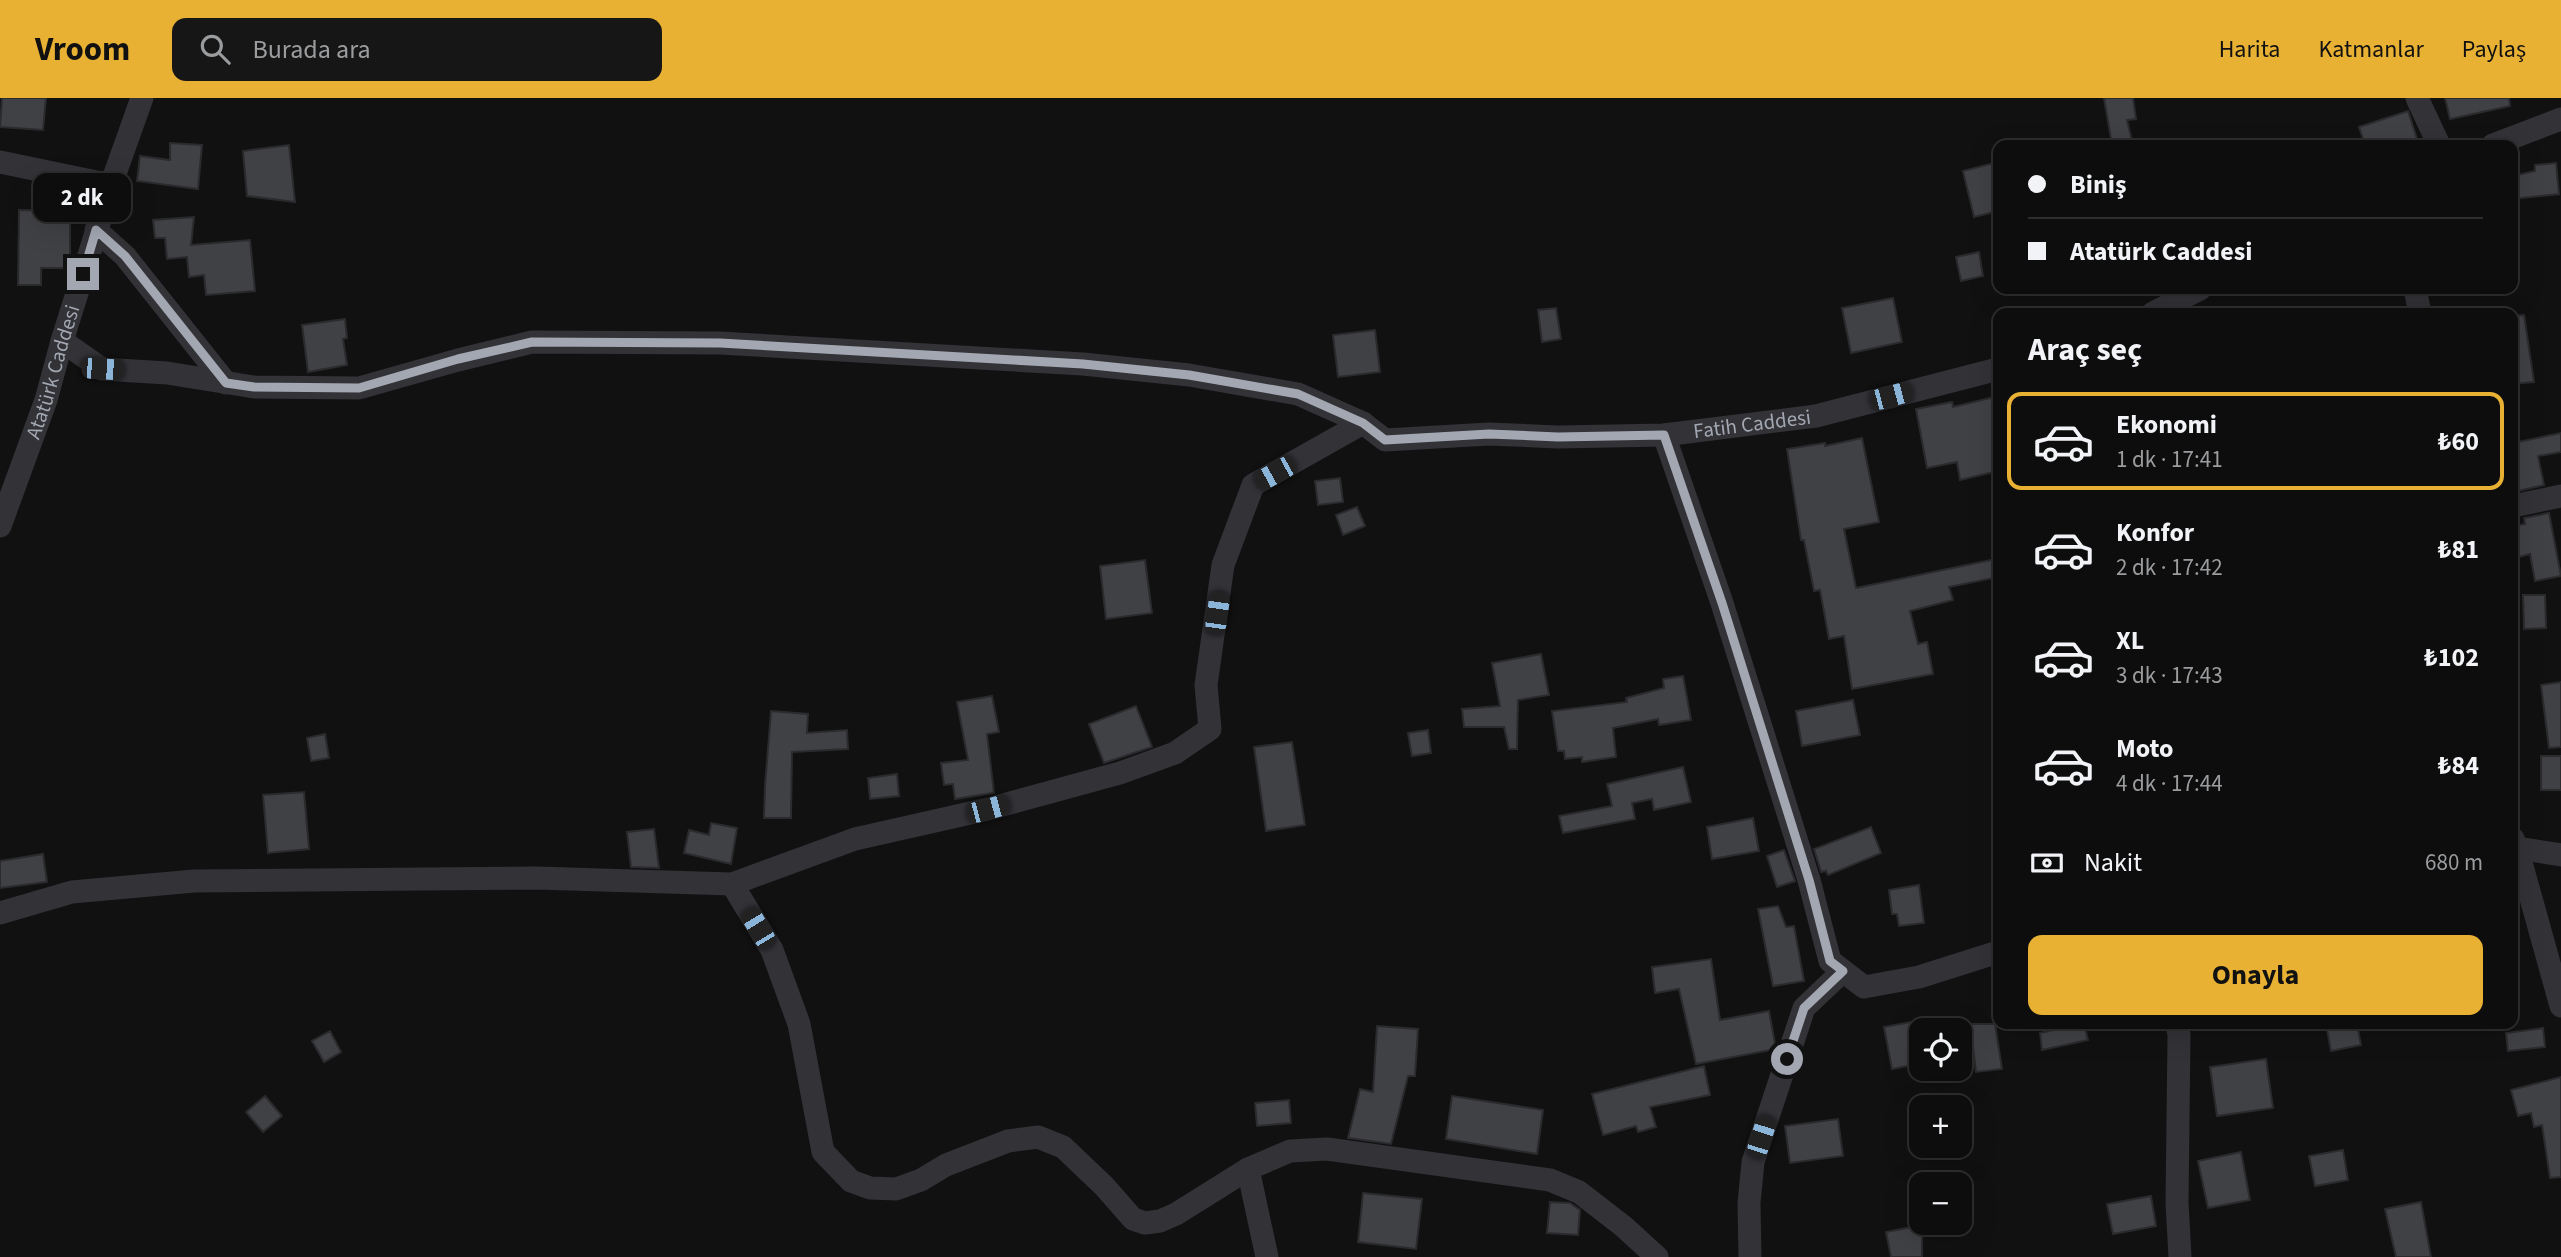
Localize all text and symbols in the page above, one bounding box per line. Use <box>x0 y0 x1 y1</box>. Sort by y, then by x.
search box <box>172 18 662 81</box>
text: Vroom <box>35 26 130 73</box>
icon: search <box>196 30 234 68</box>
text: Burada ara <box>252 31 371 68</box>
text: Harita <box>2219 32 2280 67</box>
text: Katmanlar <box>2318 32 2424 67</box>
text: Paylaş <box>2462 32 2526 67</box>
text: Biniş <box>2070 166 2126 203</box>
callout: 2 dk <box>34 172 132 222</box>
text: 2 dk <box>61 181 103 214</box>
text: Atatürk Caddesi <box>2070 233 2252 270</box>
route end <box>67 258 99 290</box>
street label: Atatürk Caddesi <box>18 301 87 443</box>
text: Araç seç <box>2028 327 2142 373</box>
car <box>81 357 124 381</box>
car <box>1868 380 1915 412</box>
street label: Fatih Caddesi <box>1692 402 1813 446</box>
text: Ekonomi <box>2116 406 2217 443</box>
icon: car <box>2032 410 2095 473</box>
text: ₺60 <box>2438 423 2479 460</box>
text: 1 dk · 17:41 <box>2116 443 2223 476</box>
car <box>1252 454 1299 492</box>
text: Konfor <box>2116 514 2194 551</box>
icon: car <box>2032 518 2095 581</box>
text: ₺81 <box>2438 531 2479 568</box>
text: 2 dk · 17:42 <box>2116 551 2223 584</box>
car <box>1204 591 1231 635</box>
text: XL <box>2116 622 2144 659</box>
icon: car <box>2032 626 2095 689</box>
text: ₺102 <box>2424 639 2479 676</box>
text: 3 dk · 17:43 <box>2116 659 2223 692</box>
text: Moto <box>2116 730 2173 767</box>
icon: car <box>2032 734 2095 797</box>
text: ₺84 <box>2438 747 2479 784</box>
text: 4 dk · 17:44 <box>2116 767 2223 800</box>
car <box>965 793 1012 825</box>
icon: cash <box>2028 844 2066 882</box>
text: Nakit <box>2084 844 2142 881</box>
text: 680 m <box>2425 846 2483 879</box>
car <box>739 905 778 951</box>
button: Onayla <box>2028 935 2483 1015</box>
map controls <box>1909 1018 1972 1235</box>
button: locate <box>1909 1018 1972 1081</box>
route start <box>1771 1043 1803 1075</box>
button: + <box>1909 1095 1972 1158</box>
car <box>1745 1114 1778 1160</box>
button: − <box>1909 1172 1972 1235</box>

